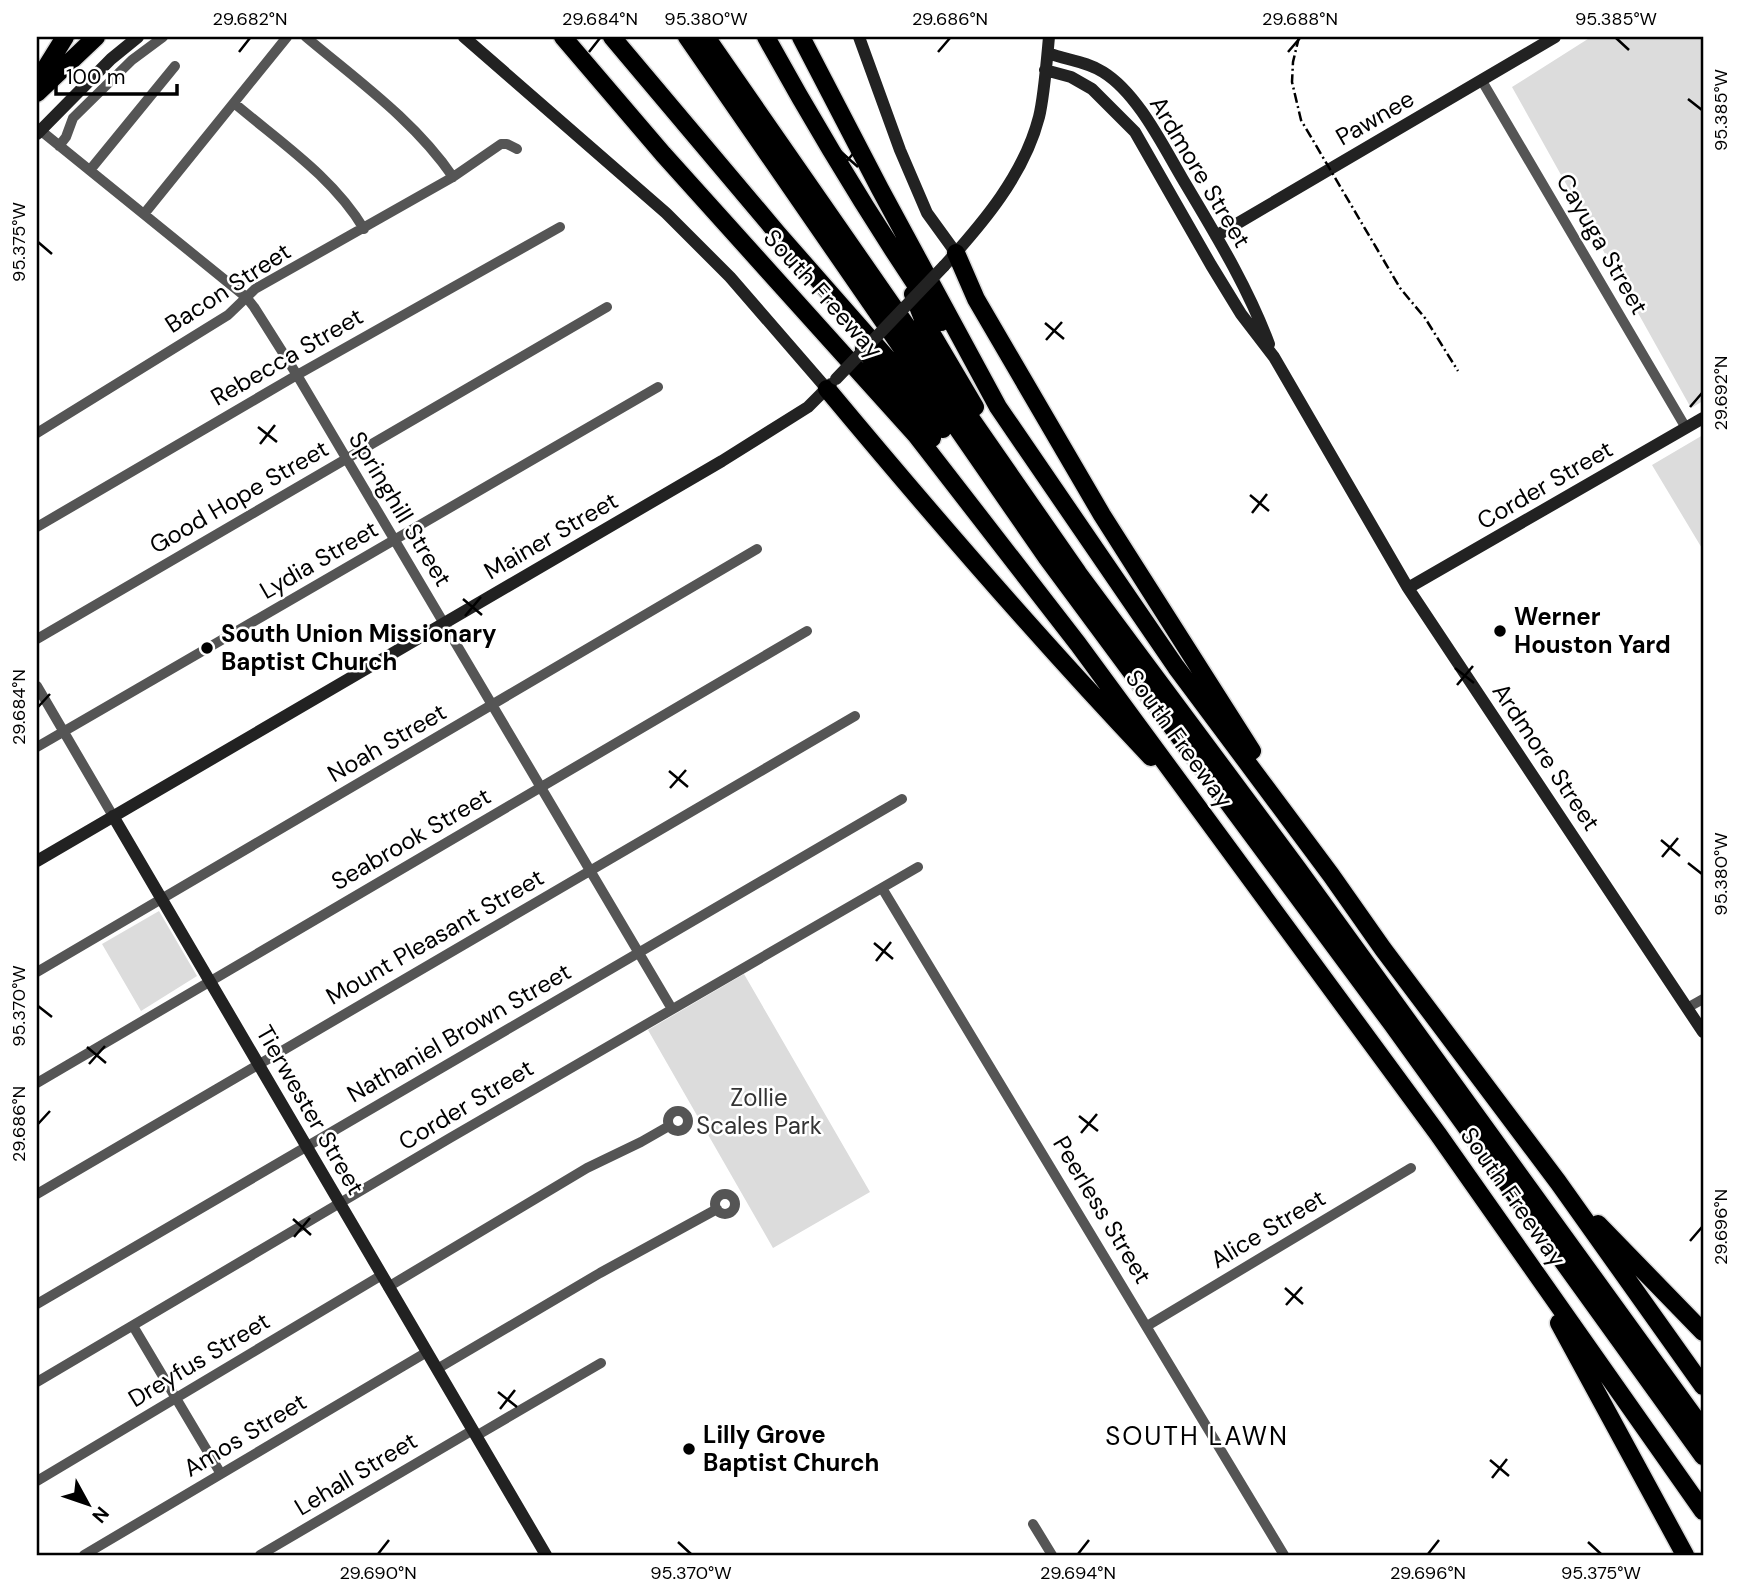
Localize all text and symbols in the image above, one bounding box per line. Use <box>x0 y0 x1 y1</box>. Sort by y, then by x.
text: 29.682°N <box>213 7 287 31</box>
text: 29.684°N <box>562 7 638 31</box>
text: 95.380°W <box>664 7 748 31</box>
text: 29.686°N <box>912 7 988 31</box>
text: 29.688°N <box>1262 7 1338 31</box>
text: 95.385°W <box>1575 7 1657 31</box>
scale bar <box>56 52 177 96</box>
text: 100 m <box>66 63 126 91</box>
text: 95.385°W <box>1709 69 1733 151</box>
street label: Pawnee <box>1330 83 1420 152</box>
street label: Ardmore Street <box>1143 90 1258 253</box>
street label: Cayuga Street <box>1550 168 1655 320</box>
text: 95.375°W <box>7 202 31 282</box>
street label: South Freeway <box>757 223 890 365</box>
street label: Bacon Street <box>159 235 296 340</box>
street label: Rebecca Street <box>205 300 368 413</box>
text: 29.692°N <box>1709 356 1733 430</box>
street label: Springhill Street <box>342 426 459 592</box>
street label: Good Hope Street <box>144 433 334 560</box>
street label: Corder Street <box>1471 433 1618 536</box>
street label: Mainer Street <box>478 485 623 586</box>
street label: Lydia Street <box>254 513 384 606</box>
place label: Werner Houston Yard <box>1514 601 1671 660</box>
place label: South Union Missionary Baptist Church <box>221 618 497 677</box>
marker: Werner Houston Yard <box>1492 623 1508 639</box>
marker: South Union Missionary Baptist Church <box>199 640 215 656</box>
street label: South Freeway <box>1119 663 1240 814</box>
text: 29.684°N <box>7 669 31 745</box>
street label: Ardmore Street <box>1486 677 1607 836</box>
street label: Noah Street <box>322 696 452 789</box>
street label: Seabrook Street <box>325 780 496 897</box>
text: 95.380°W <box>1709 832 1733 916</box>
street label: Mount Pleasant Street <box>320 862 549 1012</box>
street label: Nathaniel Brown Street <box>341 956 576 1109</box>
text: 95.370°W <box>7 965 31 1047</box>
street label: Tierwester Street <box>249 1019 372 1200</box>
street label: Corder Street <box>393 1052 539 1157</box>
park label: Zollie Scales Park <box>696 1082 822 1141</box>
text: 29.686°N <box>7 1086 31 1162</box>
street label: South Freeway <box>1454 1121 1573 1273</box>
street label: Peerless Street <box>1046 1130 1159 1289</box>
street label: Alice Street <box>1205 1182 1331 1275</box>
text: 29.696°N <box>1709 1189 1733 1265</box>
street label: Dreyfus Street <box>122 1305 275 1414</box>
street label: Amos Street <box>178 1386 312 1483</box>
place label: Lilly Grove Baptist Church <box>703 1419 879 1478</box>
district label: SOUTH LAWN <box>1105 1419 1289 1453</box>
street label: Lehall Street <box>289 1425 423 1522</box>
marker: Lilly Grove Baptist Church <box>681 1441 697 1457</box>
north arrow <box>52 1470 122 1540</box>
text: N <box>87 1501 115 1528</box>
text: 29.690°N <box>339 1561 417 1585</box>
text: 95.370°W <box>650 1561 732 1585</box>
text: 29.694°N <box>1040 1561 1116 1585</box>
text: 29.696°N <box>1390 1561 1466 1585</box>
text: 95.375°W <box>1561 1561 1641 1585</box>

